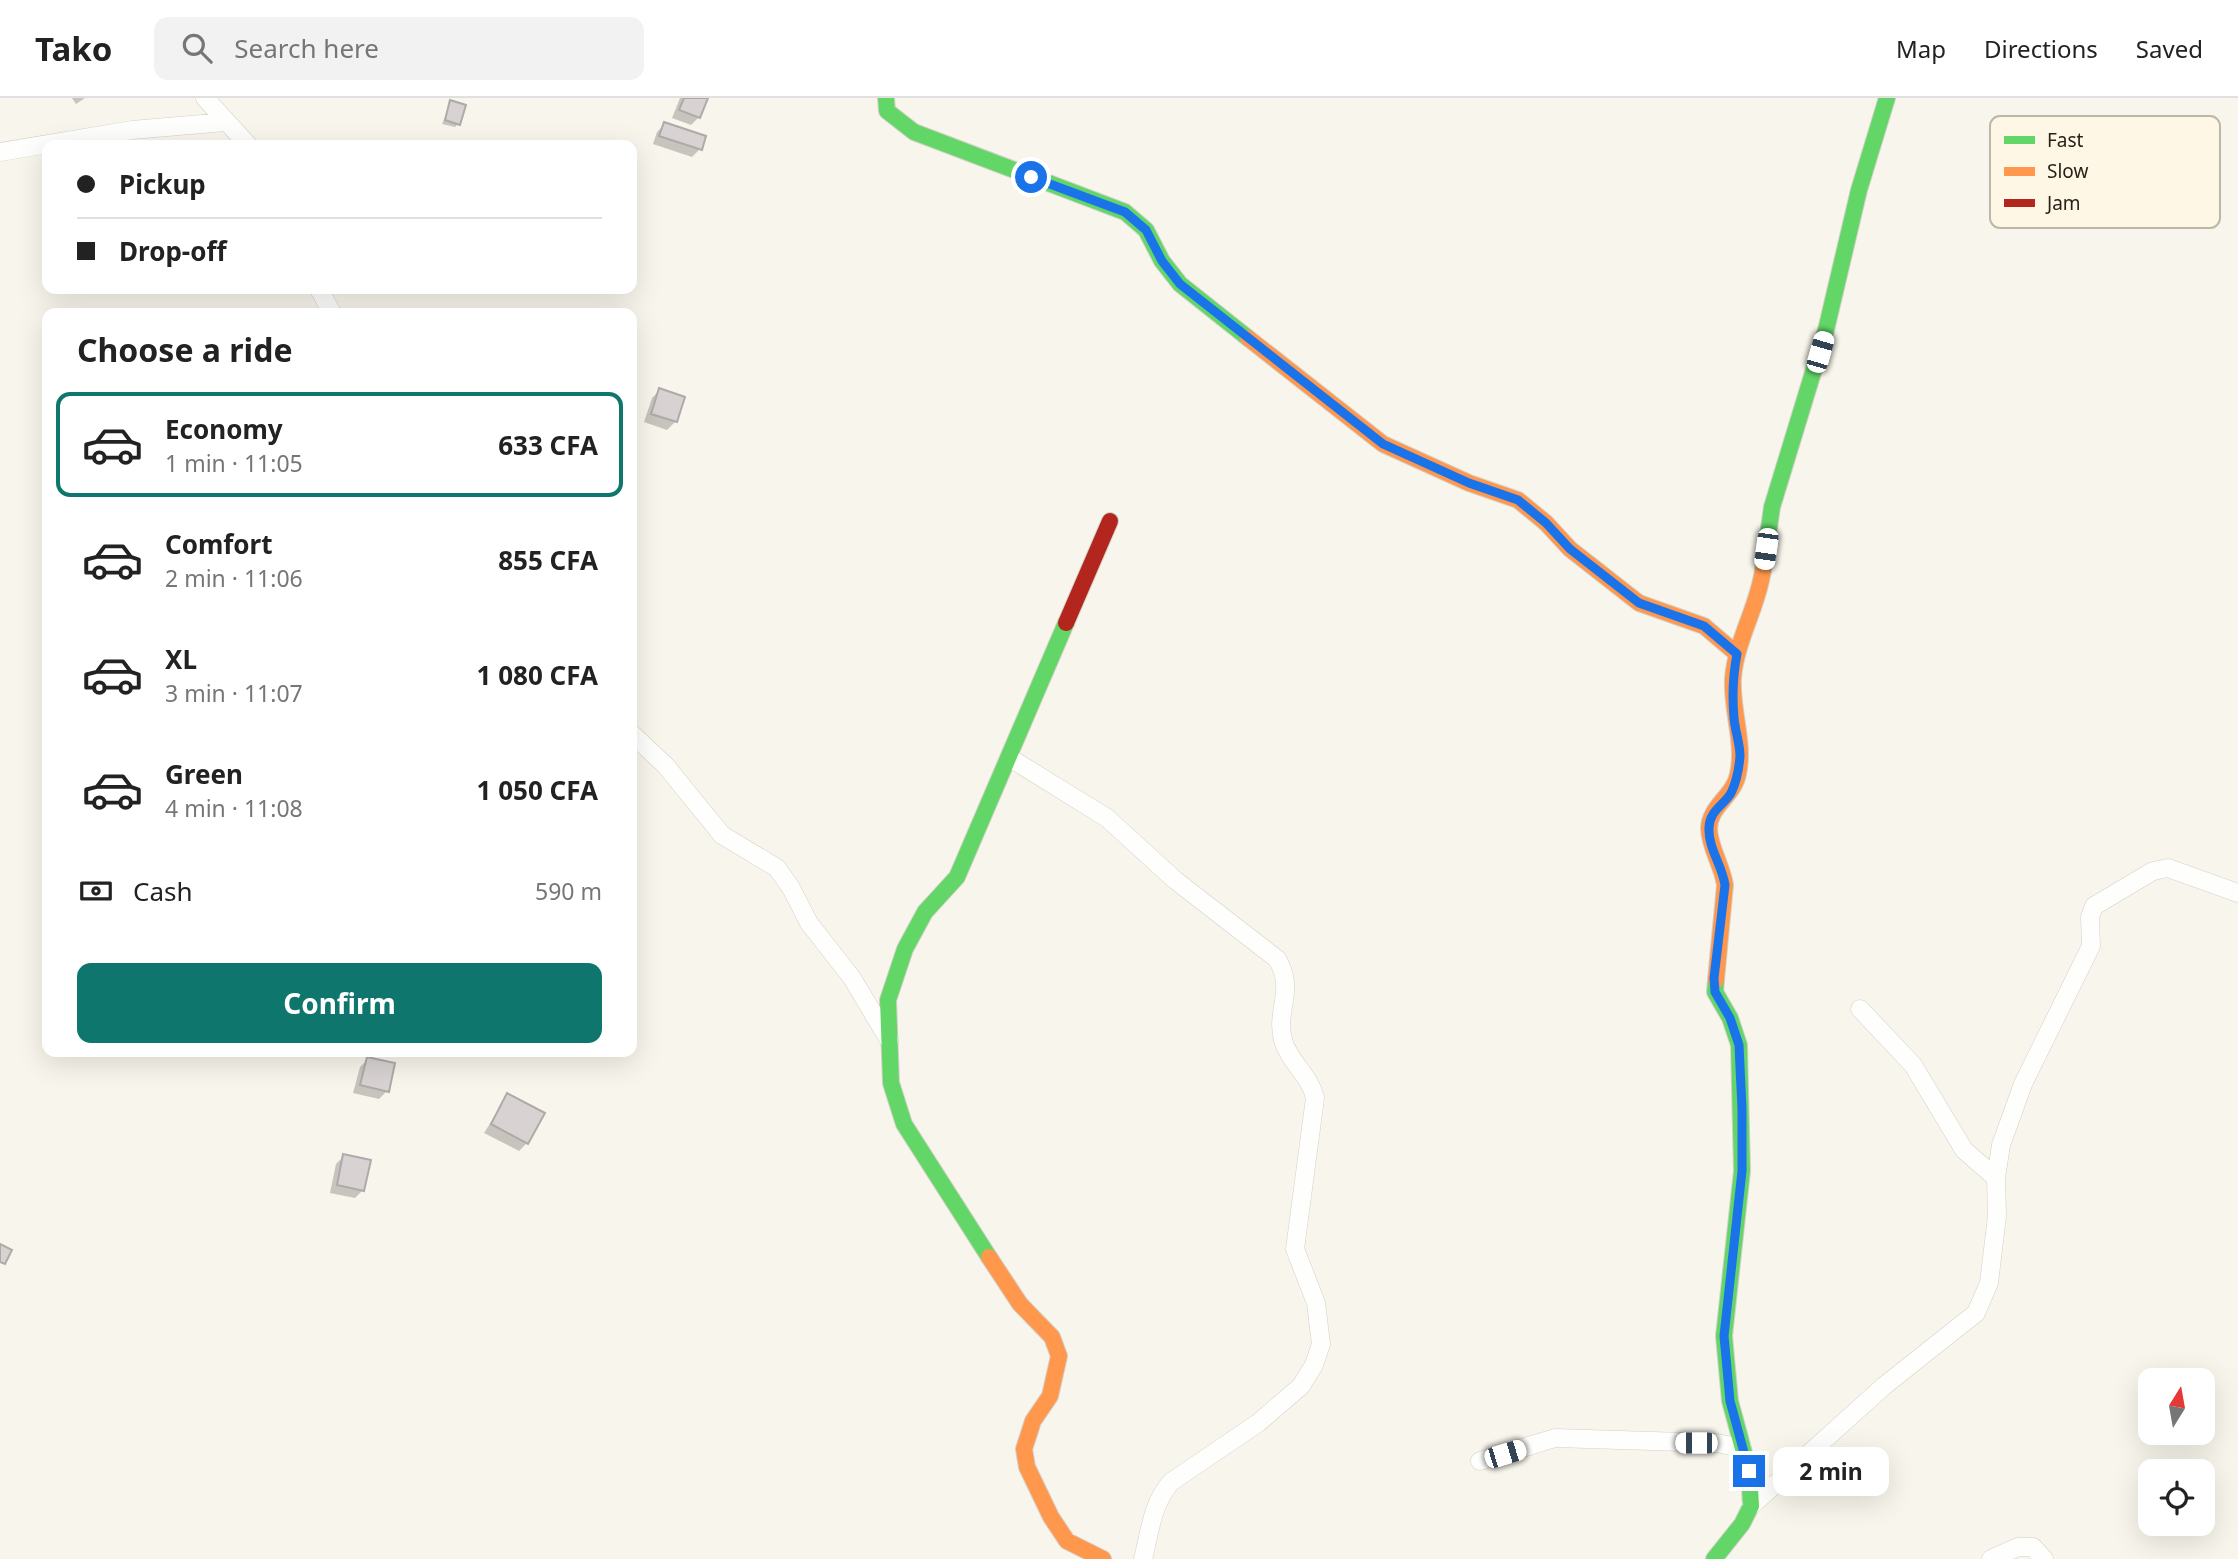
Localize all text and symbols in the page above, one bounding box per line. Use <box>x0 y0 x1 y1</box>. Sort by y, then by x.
search box <box>154 17 644 80</box>
text: Tako <box>35 26 112 71</box>
icon: search <box>178 29 216 67</box>
text: Search here <box>234 30 379 66</box>
text: Map <box>1896 32 1946 65</box>
text: Directions <box>1984 32 2098 65</box>
text: Saved <box>2136 32 2203 65</box>
legend <box>1990 116 2220 228</box>
text: Fast <box>2047 127 2084 153</box>
text: Slow <box>2047 158 2088 184</box>
route start <box>1015 161 1047 193</box>
text: Pickup <box>119 166 206 202</box>
text: Jam <box>2045 190 2081 216</box>
text: Drop-off <box>119 233 226 269</box>
text: Choose a ride <box>77 328 293 371</box>
car <box>1805 329 1836 375</box>
text: Economy <box>165 411 283 447</box>
icon: car <box>81 413 144 476</box>
text: 633 CFA <box>498 427 598 463</box>
text: 1 min · 11:05 <box>165 447 303 479</box>
text: Comfort <box>165 526 273 562</box>
car <box>1753 527 1780 571</box>
icon: car <box>81 528 144 591</box>
text: 855 CFA <box>498 542 598 578</box>
text: 2 min · 11:06 <box>165 562 303 594</box>
text: XL <box>165 641 197 677</box>
icon: car <box>81 643 144 706</box>
text: 1 080 CFA <box>477 657 598 693</box>
text: 3 min · 11:07 <box>165 677 303 709</box>
text: Green <box>165 756 243 792</box>
icon: car <box>81 758 144 821</box>
text: 1 050 CFA <box>477 772 598 808</box>
text: 4 min · 11:08 <box>165 792 303 824</box>
icon: cash <box>77 872 115 910</box>
text: Cash <box>133 873 193 909</box>
text: 590 m <box>535 875 602 907</box>
button: Confirm <box>77 963 602 1043</box>
north arrow <box>2138 1368 2216 1446</box>
map controls <box>2138 1368 2215 1536</box>
car <box>1676 1433 1718 1454</box>
car <box>1482 1438 1529 1470</box>
callout: 2 min <box>1774 1446 1889 1496</box>
route end <box>1733 1455 1765 1487</box>
text: 2 min <box>1799 1455 1863 1487</box>
button: locate <box>2138 1459 2215 1536</box>

